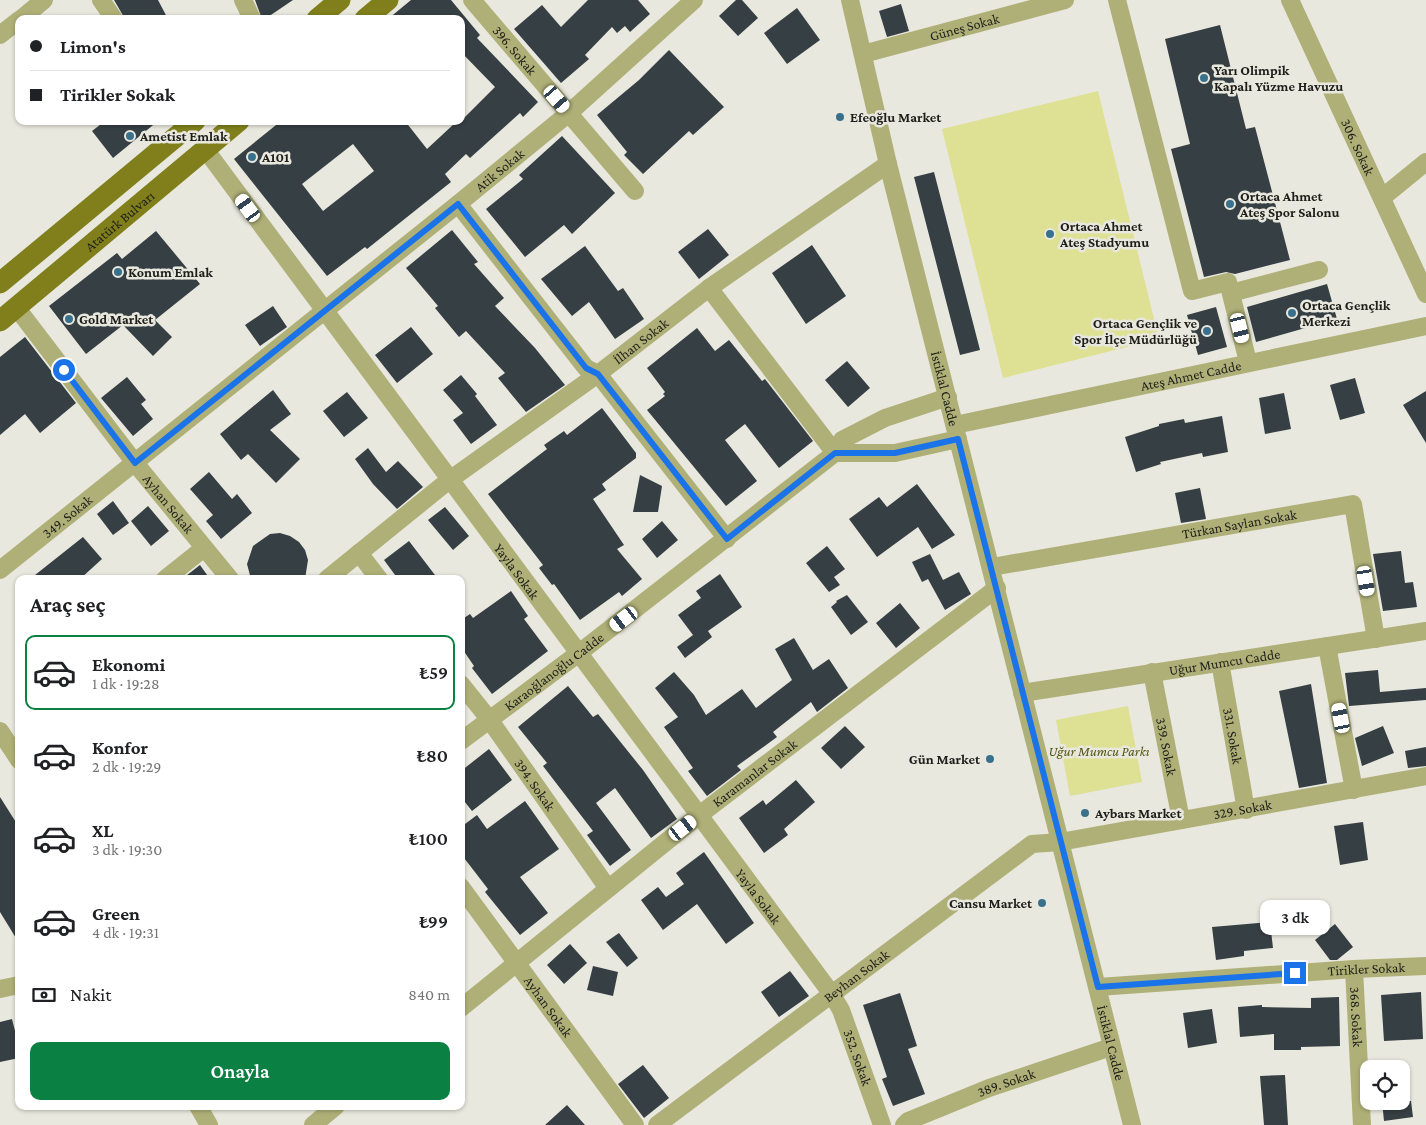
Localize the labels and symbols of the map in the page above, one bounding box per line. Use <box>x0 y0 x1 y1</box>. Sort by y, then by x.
street label: Güneş Sokak <box>928 10 1001 44</box>
street label: 396. Sokak <box>489 22 541 78</box>
place label: Yarı Olimpik Kapalı Yüzme Havuzu <box>1214 62 1343 94</box>
marker: Yarı Olimpik Kapalı Yüzme Havuzu <box>1198 72 1210 84</box>
car <box>541 83 572 115</box>
place label: Efeoğlu Market <box>850 109 942 125</box>
marker: Efeoğlu Market <box>834 111 846 123</box>
street label: 306. Sokak <box>1338 116 1378 178</box>
place label: Ametist Emlak <box>139 128 228 144</box>
marker: Ametist Emlak <box>124 130 136 142</box>
street label: Atik Sokak <box>472 145 528 195</box>
place label: A101 <box>261 149 289 165</box>
marker: A101 <box>246 151 258 163</box>
street label: Atatürk Bulvarı <box>82 187 158 254</box>
place label: Ortaca Ahmet Ateş Spor Salonu <box>1239 188 1339 220</box>
car <box>233 191 262 225</box>
marker: Ortaca Ahmet Ateş Spor Salonu <box>1224 198 1236 210</box>
place label: Ortaca Ahmet Ateş Stadyumu <box>1059 218 1149 250</box>
marker: Ortaca Ahmet Ateş Stadyumu <box>1044 228 1056 240</box>
place label: Konum Emlak <box>128 264 213 280</box>
marker: Konum Emlak <box>112 266 124 278</box>
place label: Ortaca Gençlik Merkezi <box>1302 297 1391 329</box>
marker: Ortaca Gençlik Merkezi <box>1286 307 1298 319</box>
place label: Gold Market <box>79 311 154 327</box>
car <box>1229 312 1250 344</box>
marker: Gold Market <box>63 313 75 325</box>
street label: İlhan Sokak <box>610 314 672 367</box>
place label: Ortaca Gençlik ve Spor İlçe Müdürlüğü <box>1074 315 1197 347</box>
marker: Ortaca Gençlik ve Spor İlçe Müdürlüğü <box>1201 325 1213 337</box>
street label: İstiklal Cadde <box>928 349 962 428</box>
street label: Ateş Ahmet Cadde <box>1139 357 1243 394</box>
route start <box>53 359 75 381</box>
street label: Ayhan Sokak <box>140 471 198 537</box>
street label: 349. Sokak <box>39 491 96 541</box>
street label: Türkan Saylan Sokak <box>1181 506 1298 542</box>
street label: Yayla Sokak <box>491 540 543 603</box>
car <box>1356 565 1375 597</box>
car <box>607 604 640 634</box>
street label: Karaoğlanoğlu Cadde <box>501 629 607 714</box>
street label: Uğur Mumcu Cadde <box>1168 645 1281 678</box>
car <box>1330 702 1351 734</box>
street label: 331. Sokak <box>1220 706 1246 766</box>
street label: 339. Sokak <box>1153 716 1180 777</box>
street label: Karamanlar Sokak <box>709 735 800 810</box>
park label: Uğur Mumcu Parkı <box>1048 743 1150 759</box>
place label: Gün Market <box>909 751 981 767</box>
marker: Gün Market <box>984 753 996 765</box>
street label: 394. Sokak <box>511 756 559 814</box>
street label: 329. Sokak <box>1212 796 1273 822</box>
place label: Aybars Market <box>1094 805 1182 821</box>
marker: Aybars Market <box>1079 807 1091 819</box>
car <box>666 813 699 843</box>
street label: Yayla Sokak <box>732 865 785 928</box>
place label: Cansu Market <box>949 895 1033 911</box>
marker: Cansu Market <box>1036 897 1048 909</box>
callout: 3 dk <box>1260 900 1330 936</box>
street label: Beyhan Sokak <box>820 946 892 1005</box>
street label: Tirikler Sokak <box>1327 959 1406 979</box>
route end <box>1284 962 1306 984</box>
street label: Ayhan Sokak <box>521 973 576 1040</box>
street label: 368. Sokak <box>1347 986 1366 1048</box>
street label: İstiklal Cadde <box>1094 1004 1128 1082</box>
street label: 352. Sokak <box>841 1027 875 1088</box>
street label: 389. Sokak <box>975 1065 1037 1100</box>

